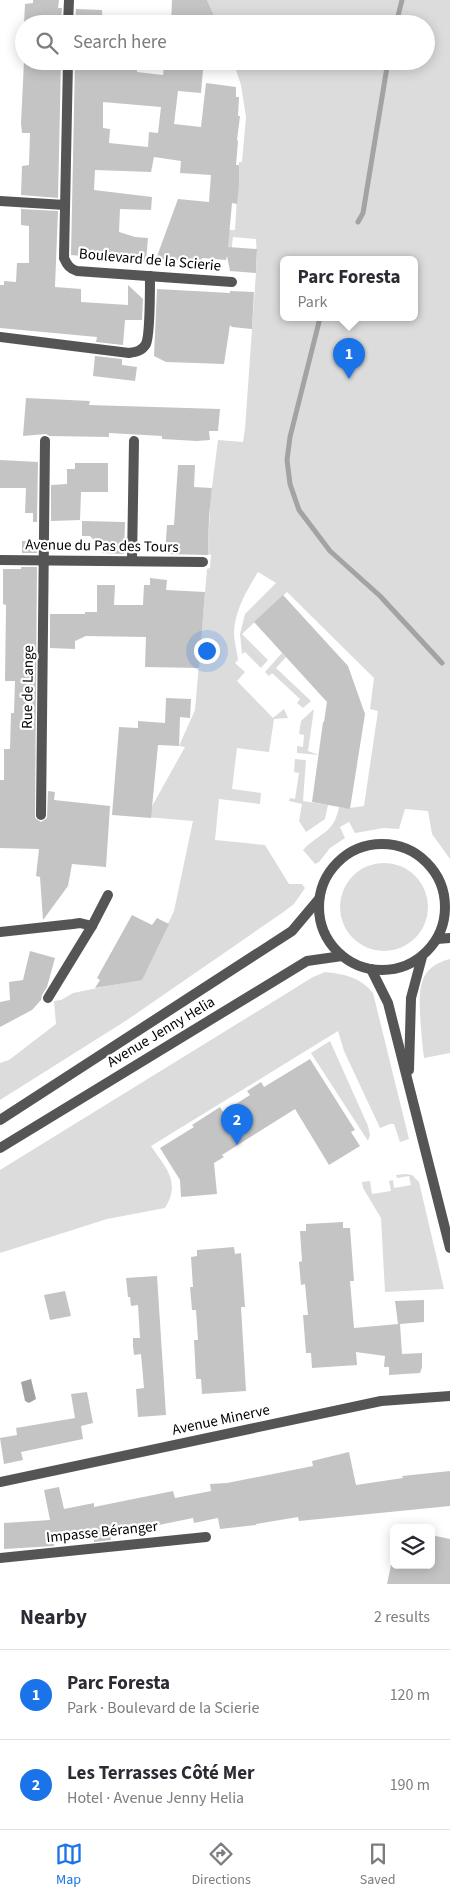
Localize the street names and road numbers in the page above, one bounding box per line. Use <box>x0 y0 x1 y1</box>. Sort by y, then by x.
street label: Boulevard de la Scierie <box>78 243 222 277</box>
street label: Avenue du Pas des Tours <box>25 534 179 558</box>
street label: Rue de Lange <box>17 645 39 729</box>
street label: Avenue Jenny Helia <box>103 991 219 1073</box>
street label: Avenue Minerve <box>170 1399 272 1441</box>
street label: Impasse Béranger <box>45 1516 160 1548</box>

